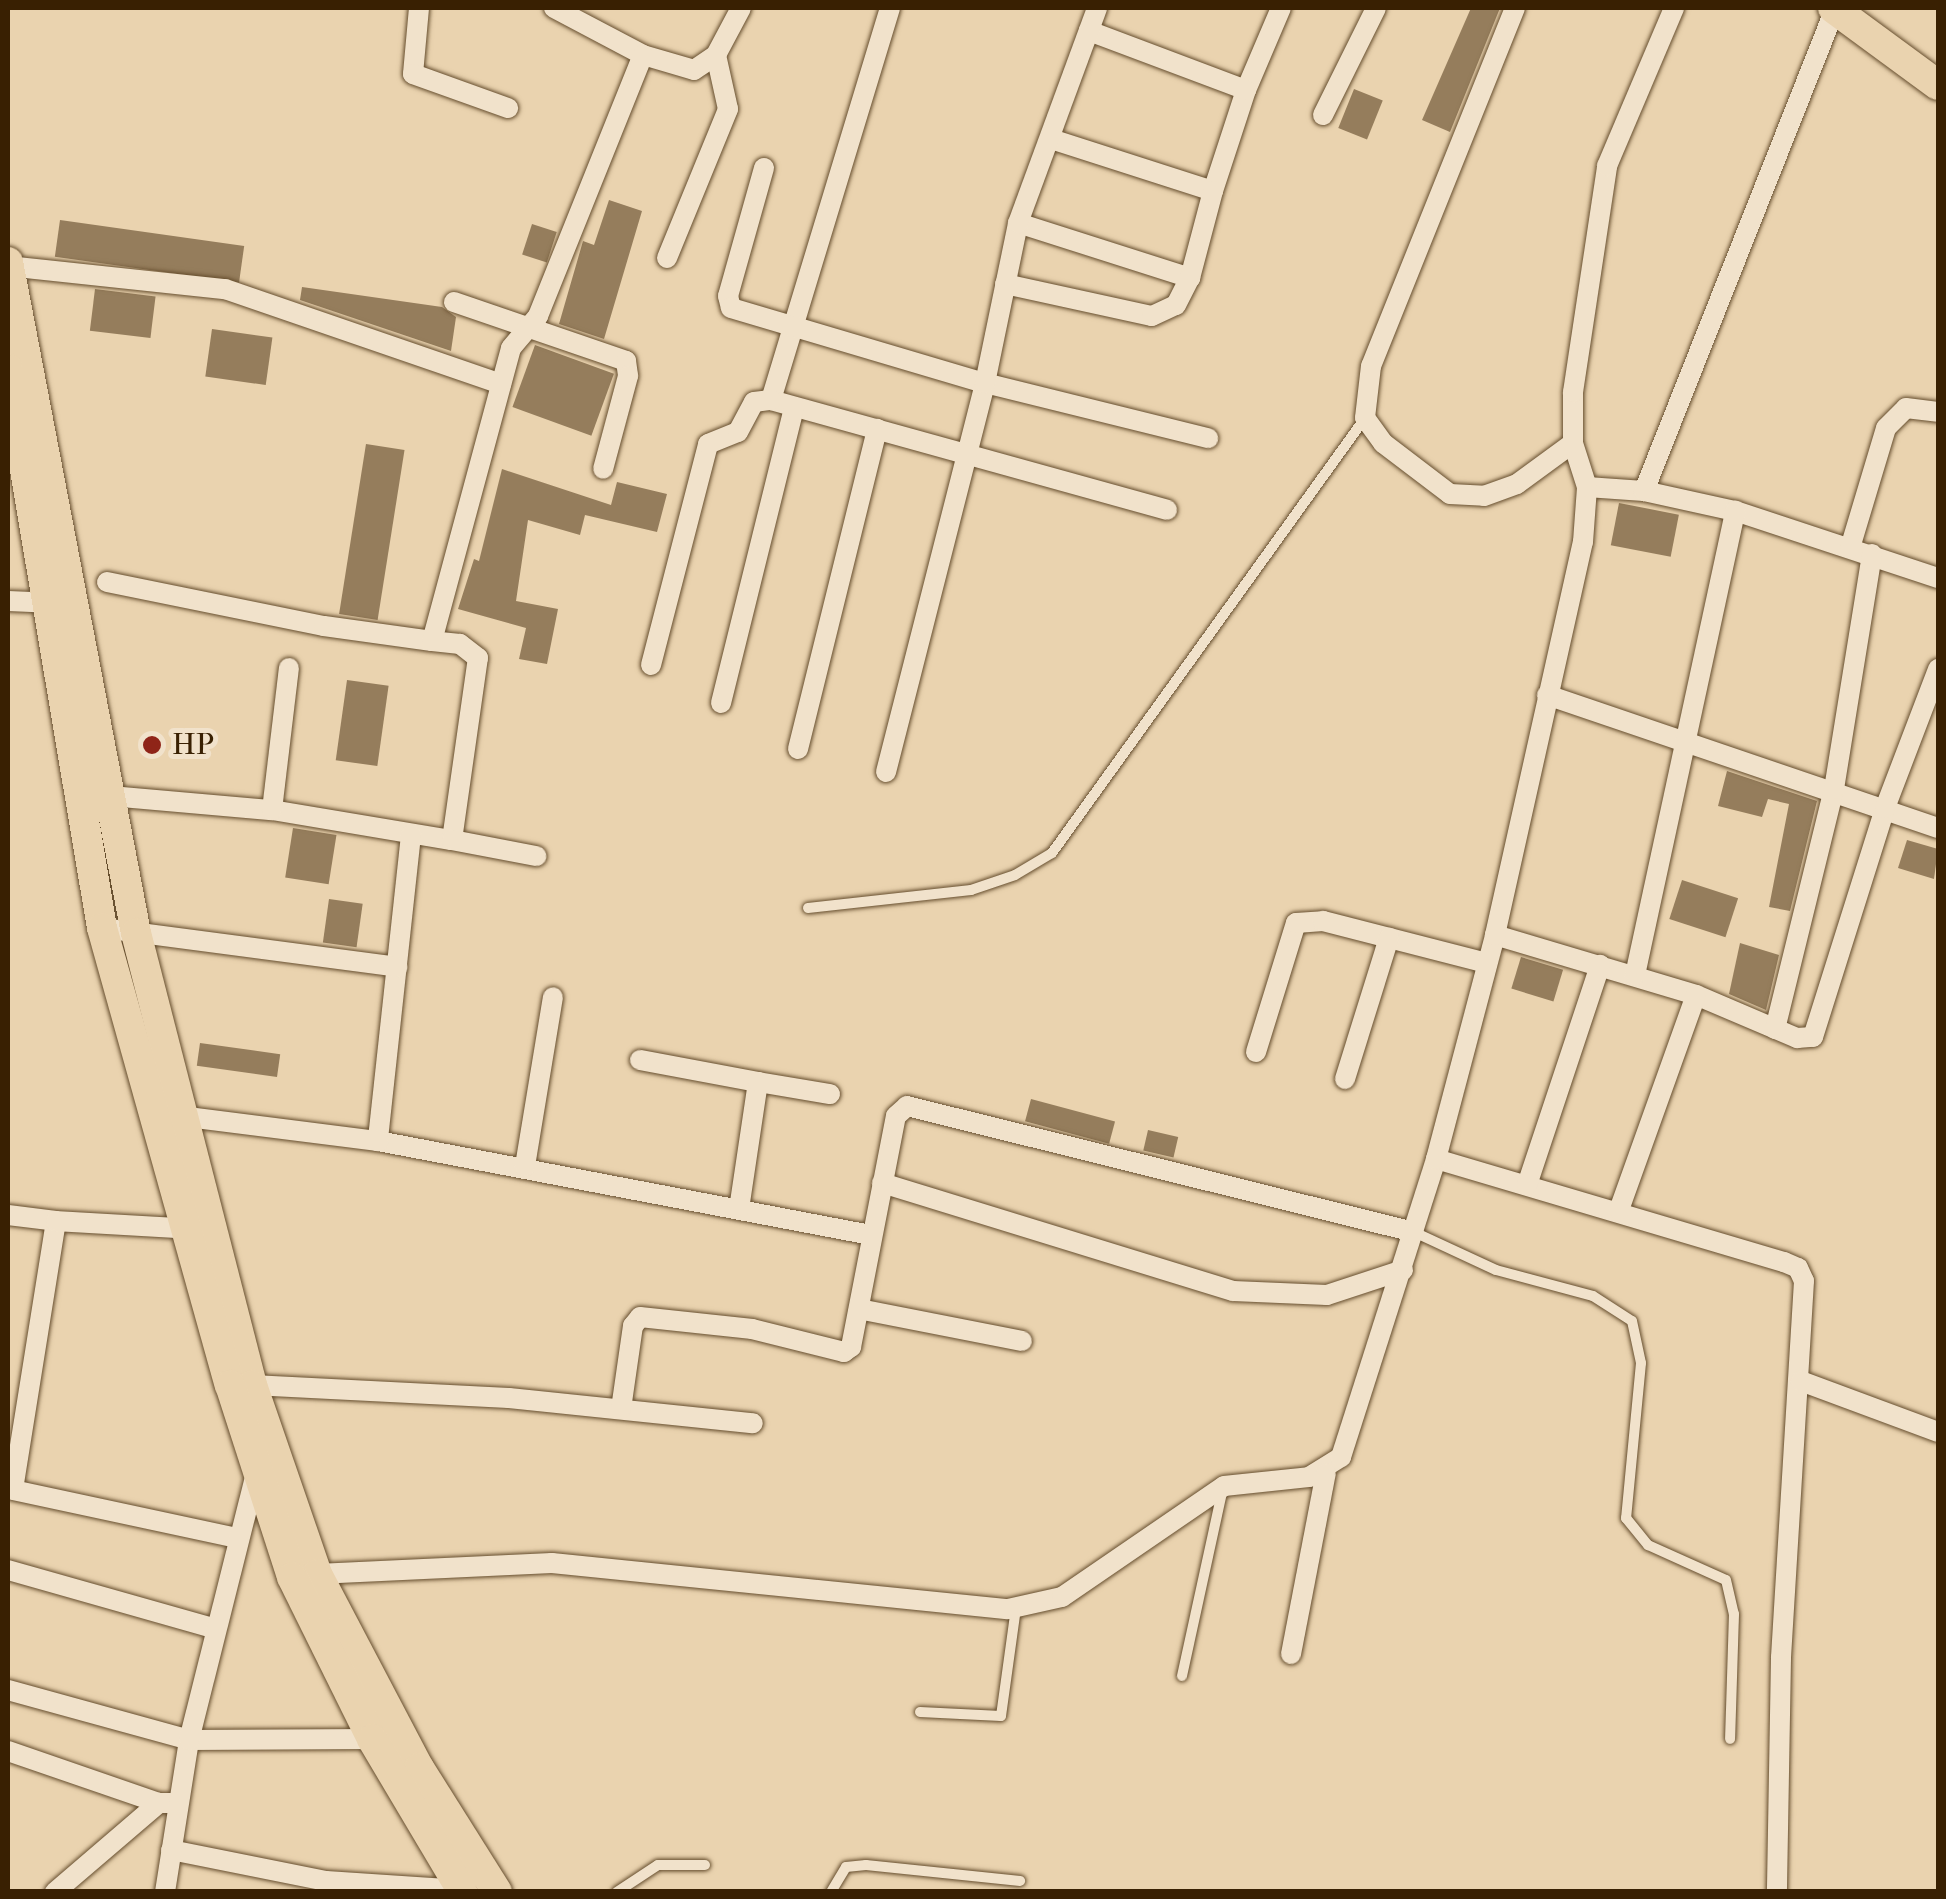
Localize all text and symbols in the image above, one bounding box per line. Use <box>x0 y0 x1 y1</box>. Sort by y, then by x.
place label: HP <box>172 727 214 763</box>
marker: HP <box>141 734 163 756</box>

